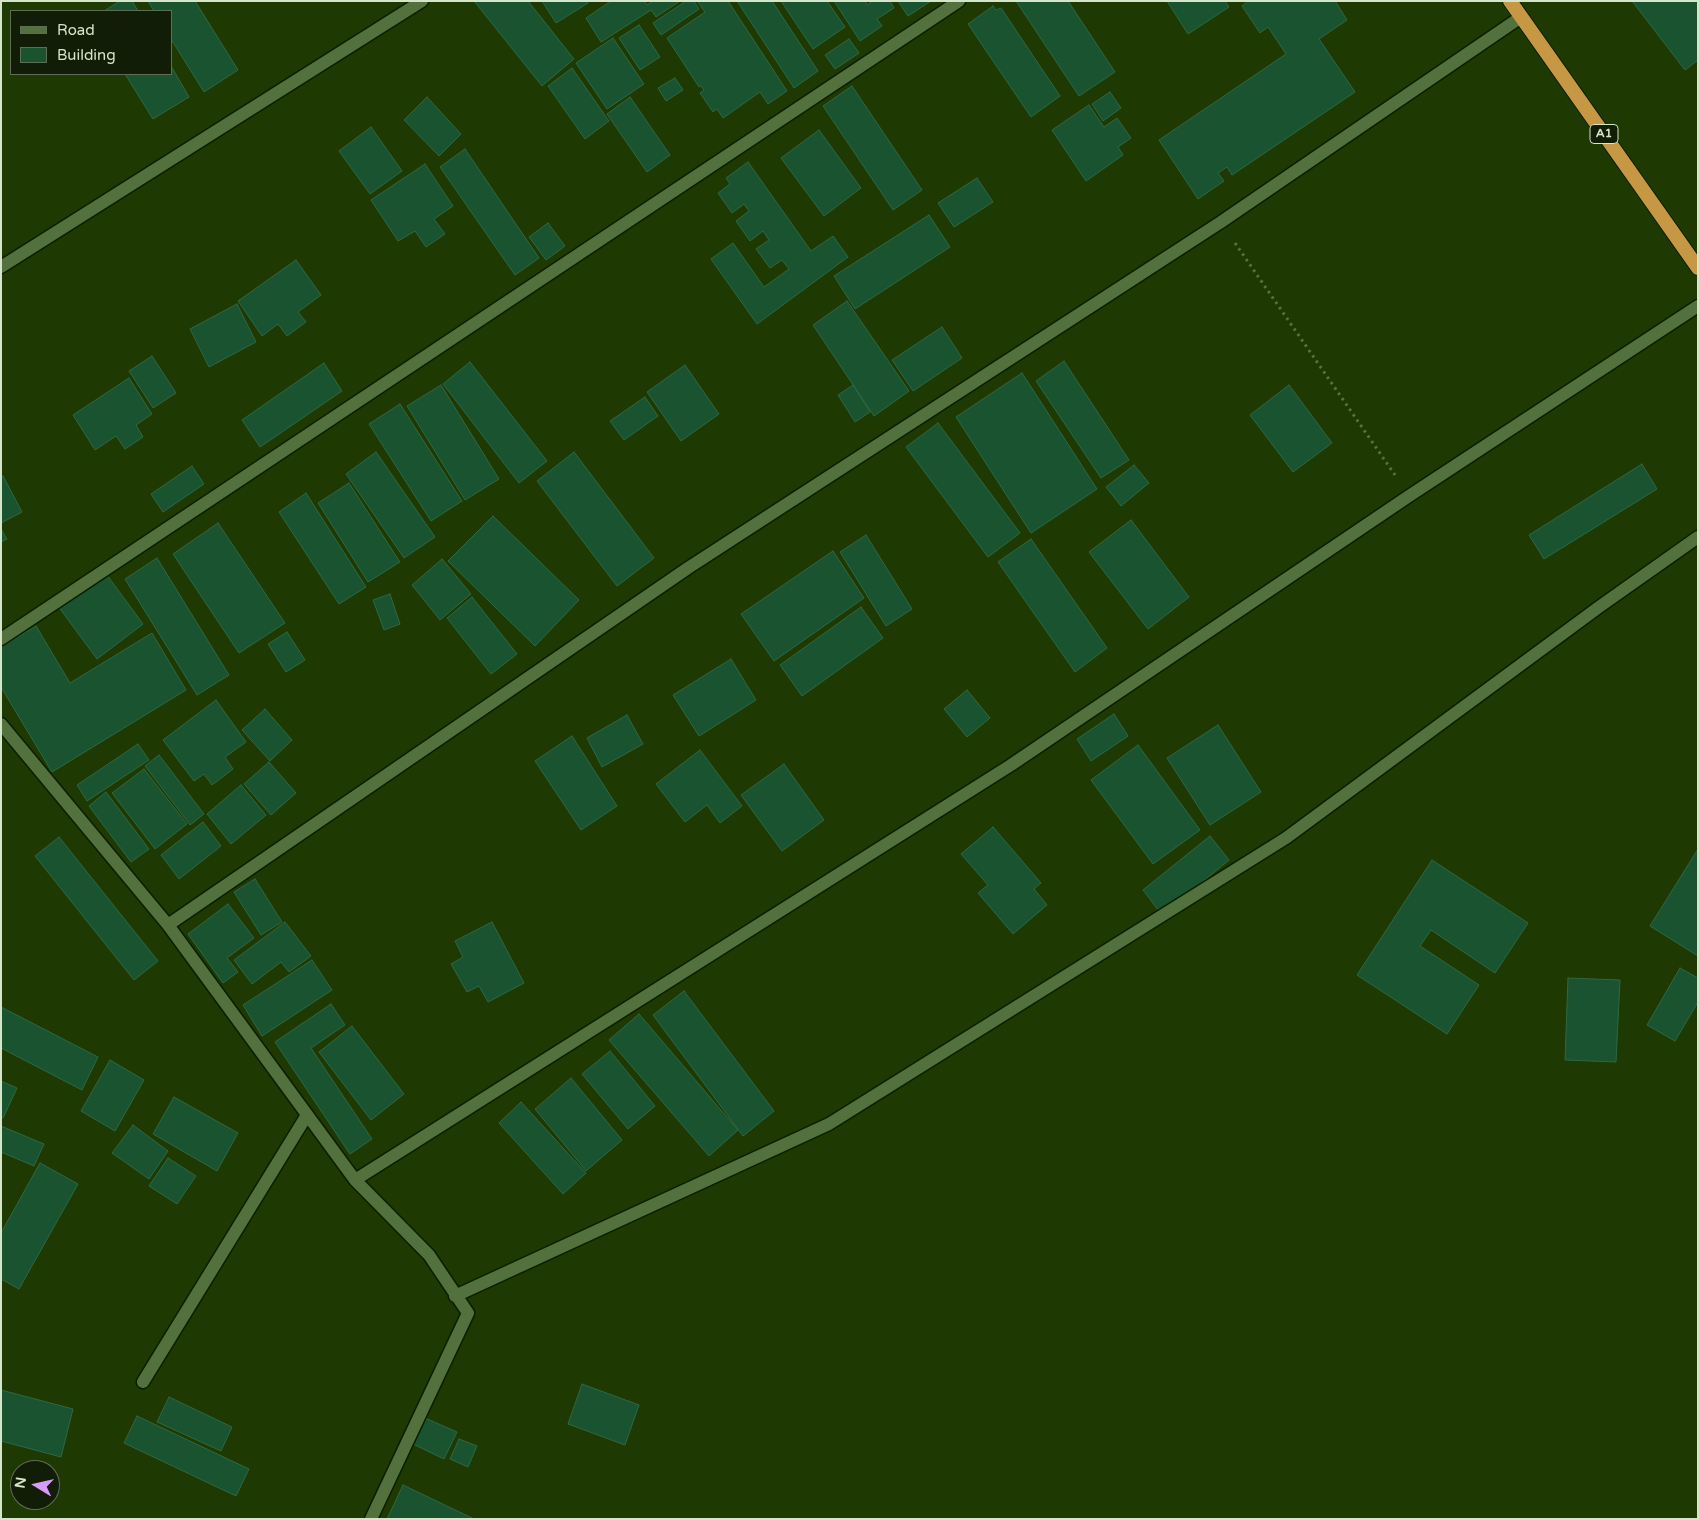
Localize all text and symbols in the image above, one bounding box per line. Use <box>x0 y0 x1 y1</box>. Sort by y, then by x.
legend <box>10 10 172 75</box>
text: Road <box>57 21 95 39</box>
text: Building <box>57 46 116 64</box>
road number: A1 <box>1590 125 1618 144</box>
north arrow <box>10 1460 60 1510</box>
text: N <box>11 1476 30 1490</box>

